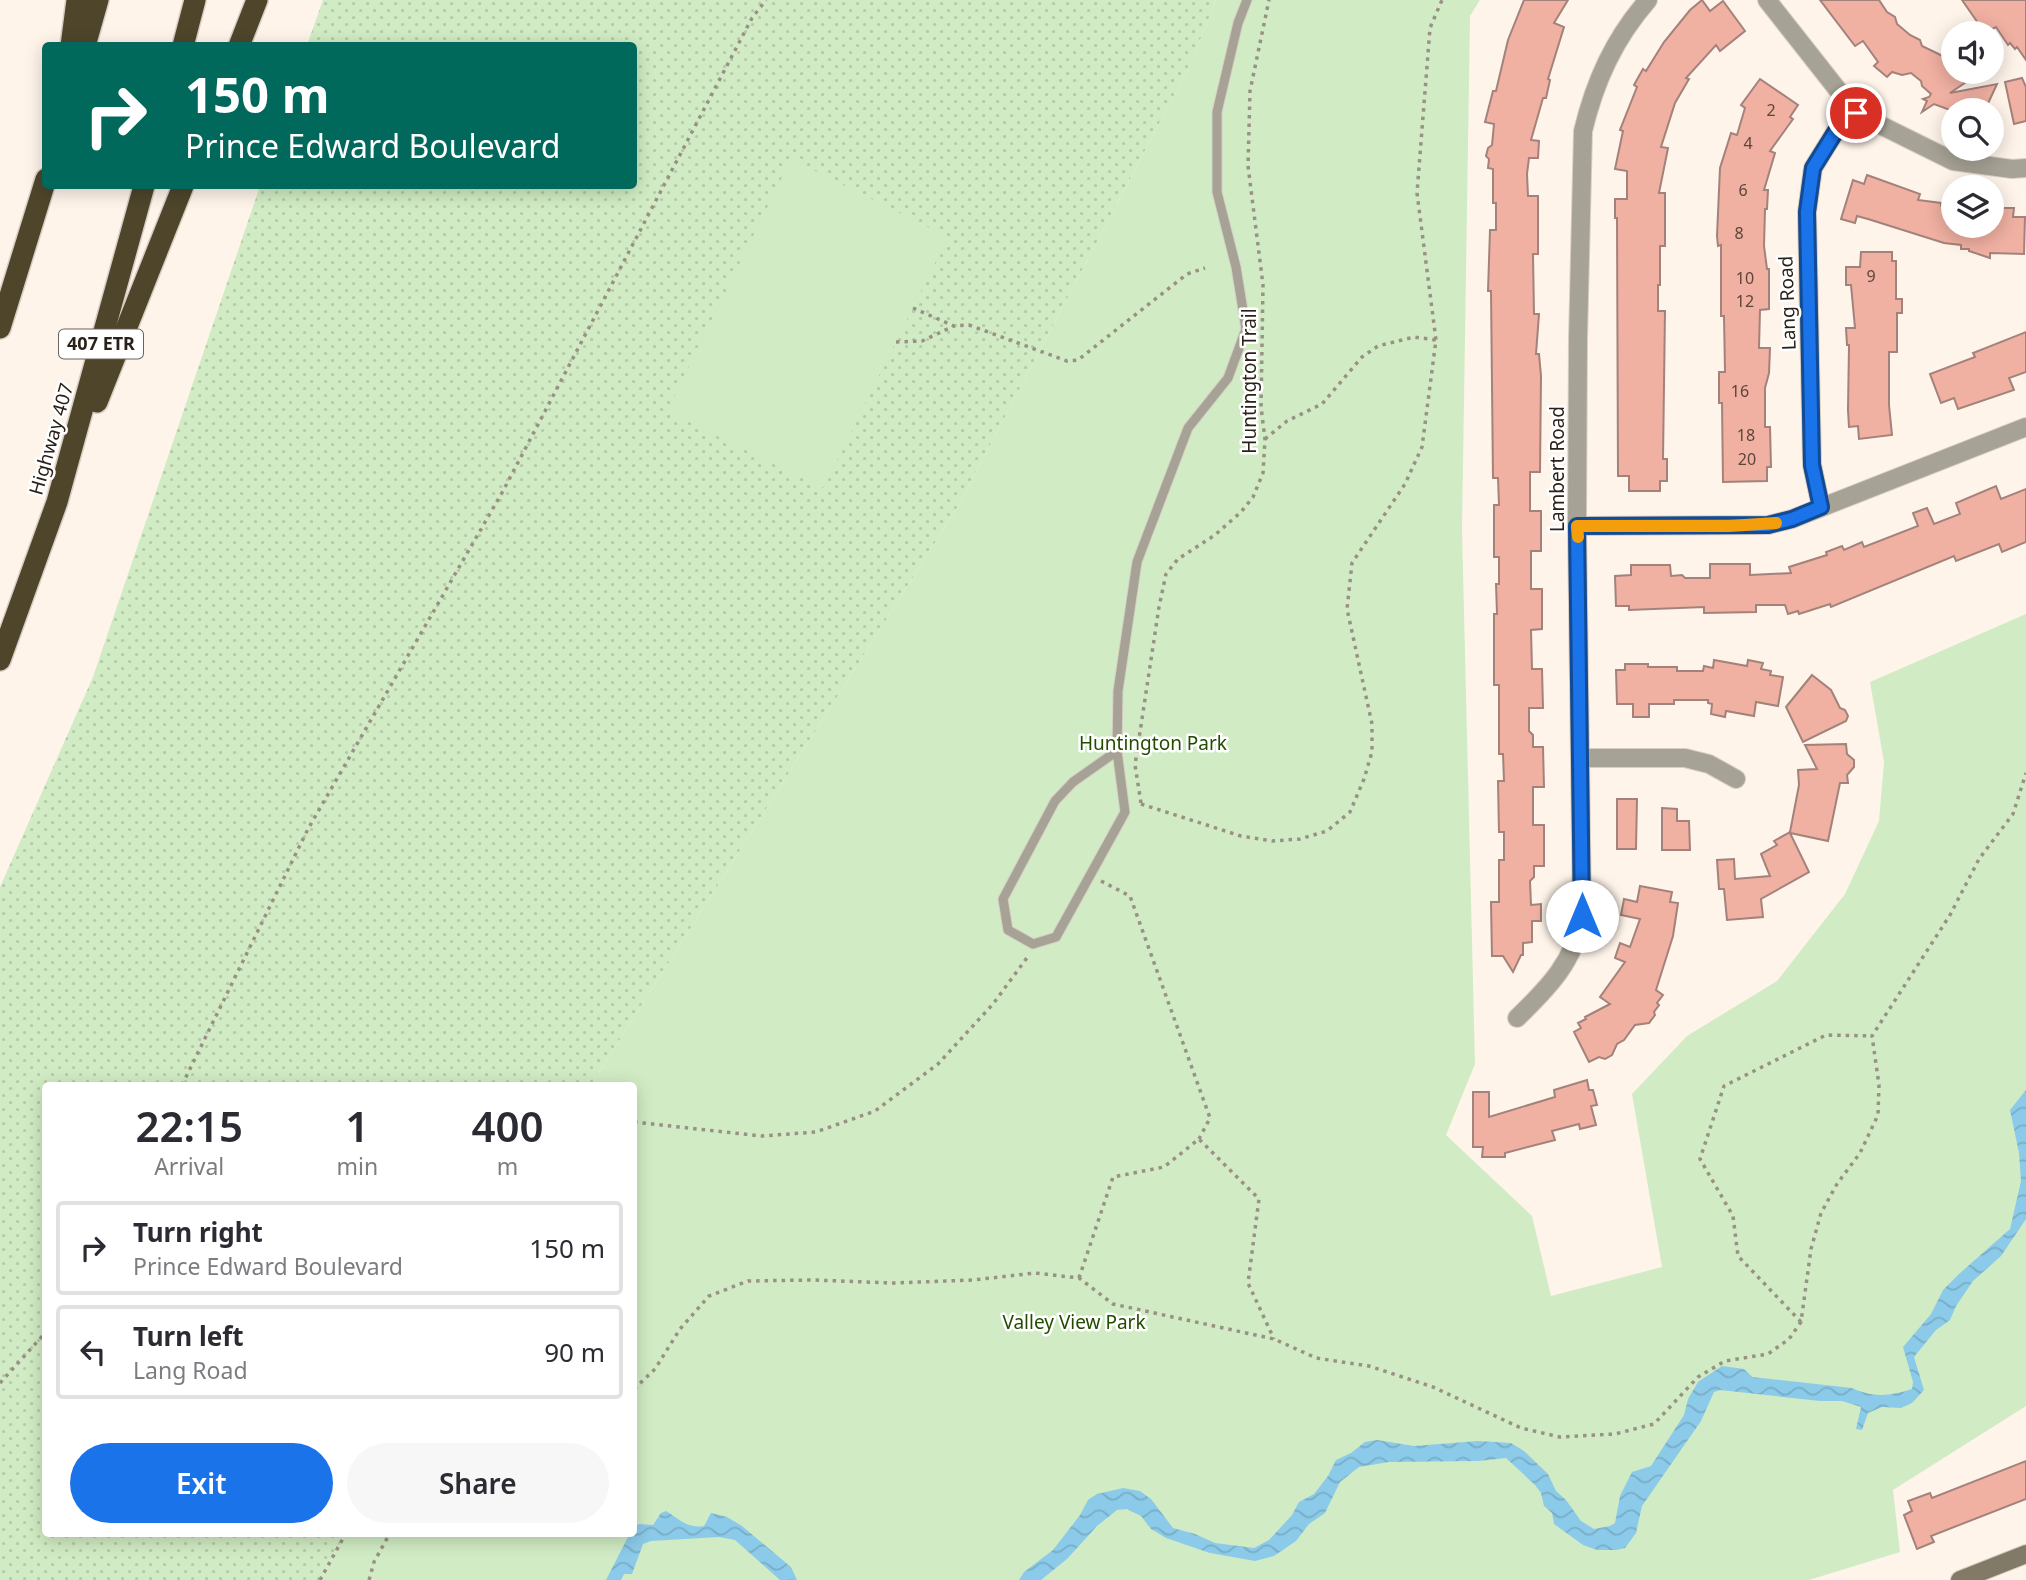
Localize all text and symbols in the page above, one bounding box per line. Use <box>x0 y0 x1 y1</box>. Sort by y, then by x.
map controls <box>1941 21 2004 238</box>
button: sound <box>1941 21 2004 84</box>
text: 150 m <box>185 61 330 127</box>
icon: right <box>70 70 161 161</box>
pin <box>1826 83 1886 143</box>
icon: arrive <box>1837 94 1875 132</box>
button: search <box>1941 98 2004 161</box>
house number: 2 <box>1766 99 1776 121</box>
text: Prince Edward Boulevard <box>185 124 561 167</box>
house number: 4 <box>1743 132 1753 154</box>
button: layers <box>1941 175 2004 238</box>
house number: 6 <box>1738 179 1748 201</box>
house number: 8 <box>1734 222 1744 244</box>
street label: Lang Road <box>1772 255 1802 351</box>
house number: 9 <box>1866 265 1876 287</box>
house number: 10 <box>1736 267 1754 289</box>
house number: 12 <box>1736 290 1754 312</box>
street label: Huntington Trail <box>1236 308 1262 454</box>
road number: 407 ETR <box>59 330 143 358</box>
street label: Highway 407 <box>23 380 79 498</box>
house number: 16 <box>1731 380 1749 402</box>
street label: Lambert Road <box>1544 406 1570 532</box>
house number: 18 <box>1737 424 1755 446</box>
house number: 20 <box>1738 448 1756 470</box>
park label: Huntington Park <box>1079 730 1227 756</box>
position arrow <box>1545 879 1619 953</box>
text: 22:15 <box>135 1097 243 1154</box>
text: 1 <box>345 1097 369 1154</box>
text: 400 <box>472 1097 544 1154</box>
text: Arrival <box>154 1150 224 1182</box>
text: min <box>336 1150 378 1182</box>
text: m <box>497 1150 518 1182</box>
text: Turn right <box>133 1214 263 1250</box>
icon: right <box>74 1229 112 1267</box>
text: 150 m <box>529 1230 605 1266</box>
text: Prince Edward Boulevard <box>133 1250 403 1282</box>
park label: Valley View Park <box>1002 1309 1146 1335</box>
text: Turn left <box>133 1318 244 1354</box>
icon: left <box>74 1333 112 1371</box>
text: 90 m <box>544 1334 605 1370</box>
text: Lang Road <box>133 1354 248 1386</box>
button: Exit <box>70 1443 333 1523</box>
button: Share <box>347 1443 609 1523</box>

